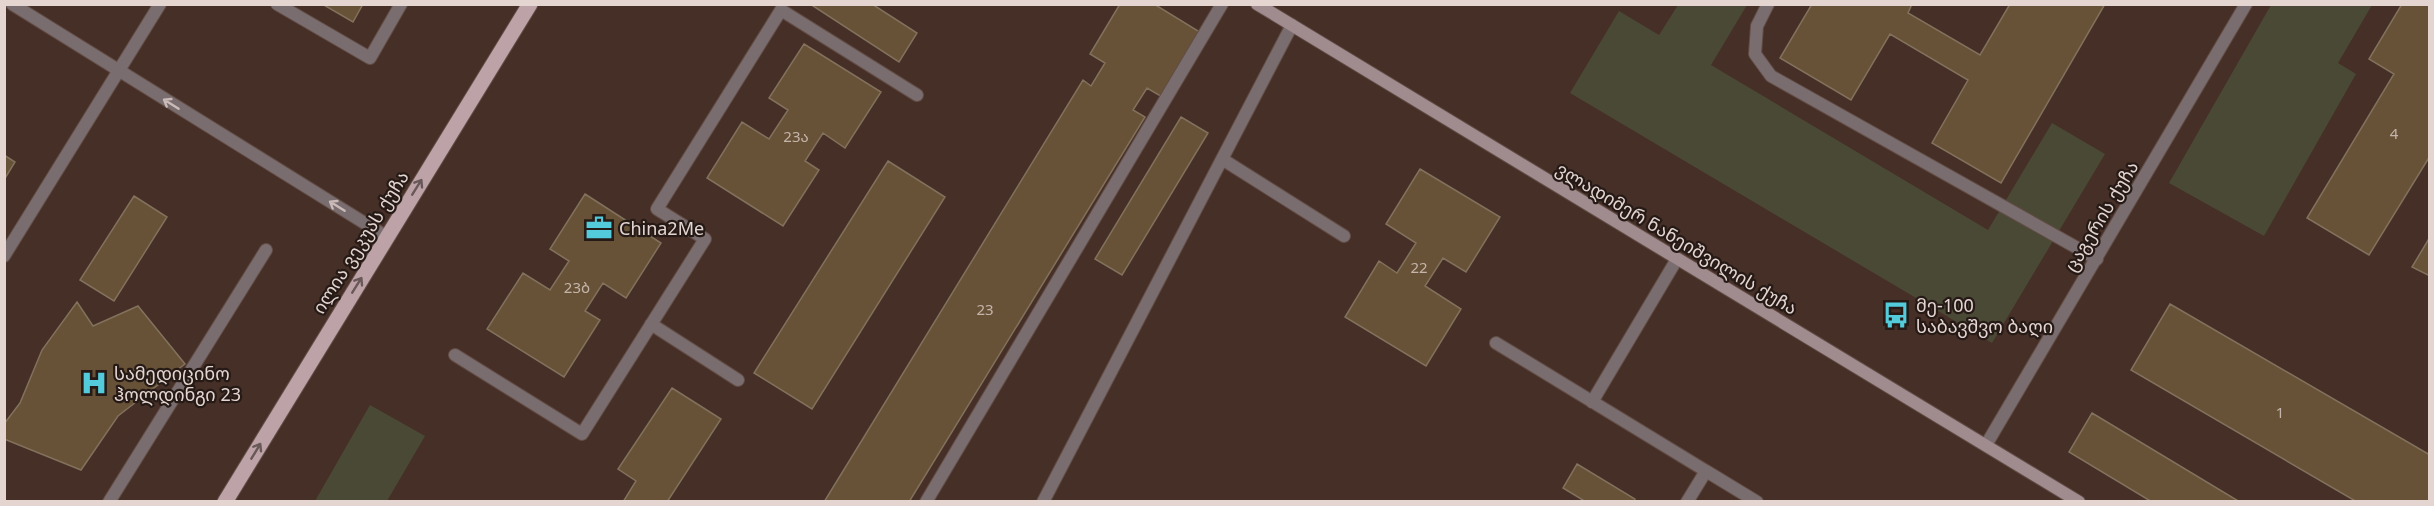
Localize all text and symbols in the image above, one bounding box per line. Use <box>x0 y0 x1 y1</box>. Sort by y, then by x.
one-way arrow <box>163 97 180 109</box>
house number: 4 <box>2390 123 2399 143</box>
house number: 23ა <box>783 126 809 146</box>
street label: ვლადიმერ ნანეიშვილის ქუჩა <box>1552 156 1802 320</box>
street label: ცაგერის ქუჩა <box>2059 156 2143 276</box>
street label: ილია ვეკუას ქუჩა <box>306 166 414 318</box>
one-way arrow <box>412 179 424 196</box>
one-way arrow <box>329 200 346 212</box>
office icon: China2Me <box>584 213 614 243</box>
place label: China2Me <box>619 216 704 240</box>
house number: 22 <box>1410 257 1428 277</box>
one-way arrow <box>351 277 363 294</box>
house number: 23ბ <box>564 277 590 297</box>
place label: მე-100 საბავშვო ბაღი <box>1916 293 2053 338</box>
house number: 23 <box>976 299 994 319</box>
bus stop icon: მე-100 საბავშვო ბაღი <box>1881 300 1911 330</box>
place label: სამედიცინო ჰოლდინგი 23 <box>114 361 241 406</box>
hospital icon: სამედიცინო ჰოლდინგი 23 <box>79 368 109 398</box>
house number: 1 <box>2276 402 2284 422</box>
one-way arrow <box>250 443 262 460</box>

